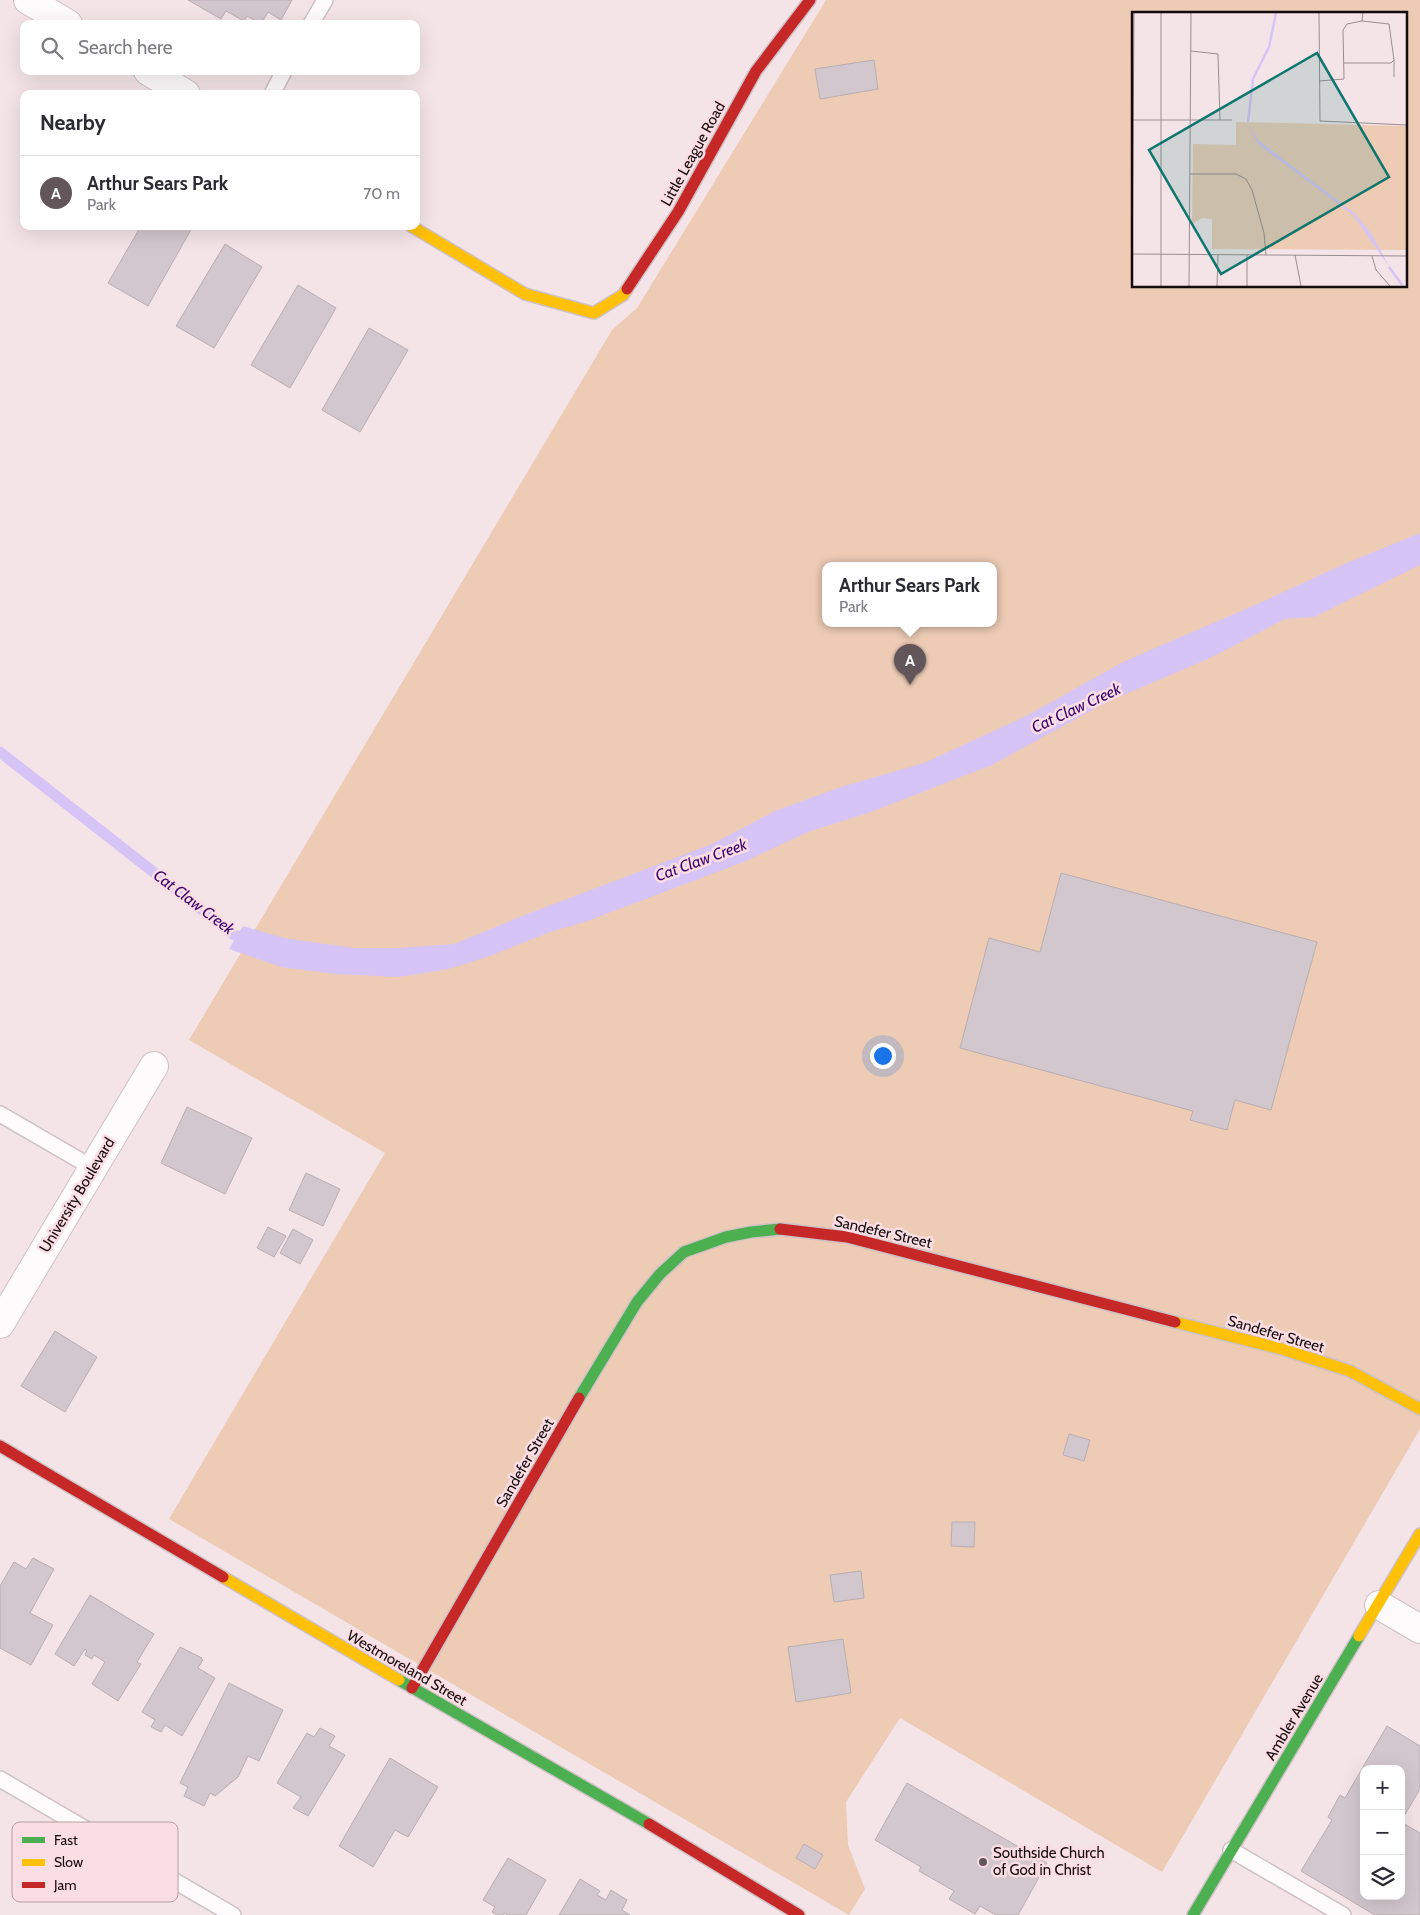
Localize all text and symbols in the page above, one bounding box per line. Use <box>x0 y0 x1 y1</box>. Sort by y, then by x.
inset map <box>1132 12 1408 288</box>
search box <box>20 20 420 75</box>
icon: search <box>38 34 66 62</box>
text: Search here <box>78 36 172 59</box>
street label: Little League Road <box>657 99 729 209</box>
text: Nearby <box>40 110 106 135</box>
text: Arthur Sears Park <box>87 172 228 195</box>
text: A <box>51 184 61 203</box>
text: 70 m <box>363 184 400 203</box>
text: Park <box>87 195 116 214</box>
popup <box>822 562 997 627</box>
text: Arthur Sears Park <box>839 574 980 597</box>
text: Park <box>839 597 868 616</box>
pin: A <box>894 644 926 685</box>
water label: Cat Claw Creek <box>1028 679 1125 737</box>
water label: Cat Claw Creek <box>653 834 750 885</box>
water label: Cat Claw Creek <box>150 865 239 939</box>
your location <box>870 1043 896 1069</box>
street label: University Boulevard <box>36 1134 118 1256</box>
street label: Sandefer Street <box>832 1212 934 1252</box>
street label: Sandefer Street <box>1226 1312 1326 1356</box>
street label: Sandefer Street <box>492 1415 558 1511</box>
street label: Westmoreland Street <box>344 1626 470 1710</box>
street label: Ambler Avenue <box>1261 1670 1327 1763</box>
map controls <box>1360 1765 1405 1900</box>
button: + <box>1360 1765 1405 1810</box>
button: − <box>1360 1810 1405 1855</box>
legend <box>12 1822 178 1902</box>
text: Fast <box>54 1831 78 1849</box>
place label: Southside Church of God in Christ <box>993 1844 1105 1879</box>
text: Slow <box>54 1853 83 1871</box>
button: layers <box>1360 1855 1405 1900</box>
marker: Southside Church of God in Christ <box>977 1856 989 1868</box>
text: Jam <box>53 1876 76 1894</box>

